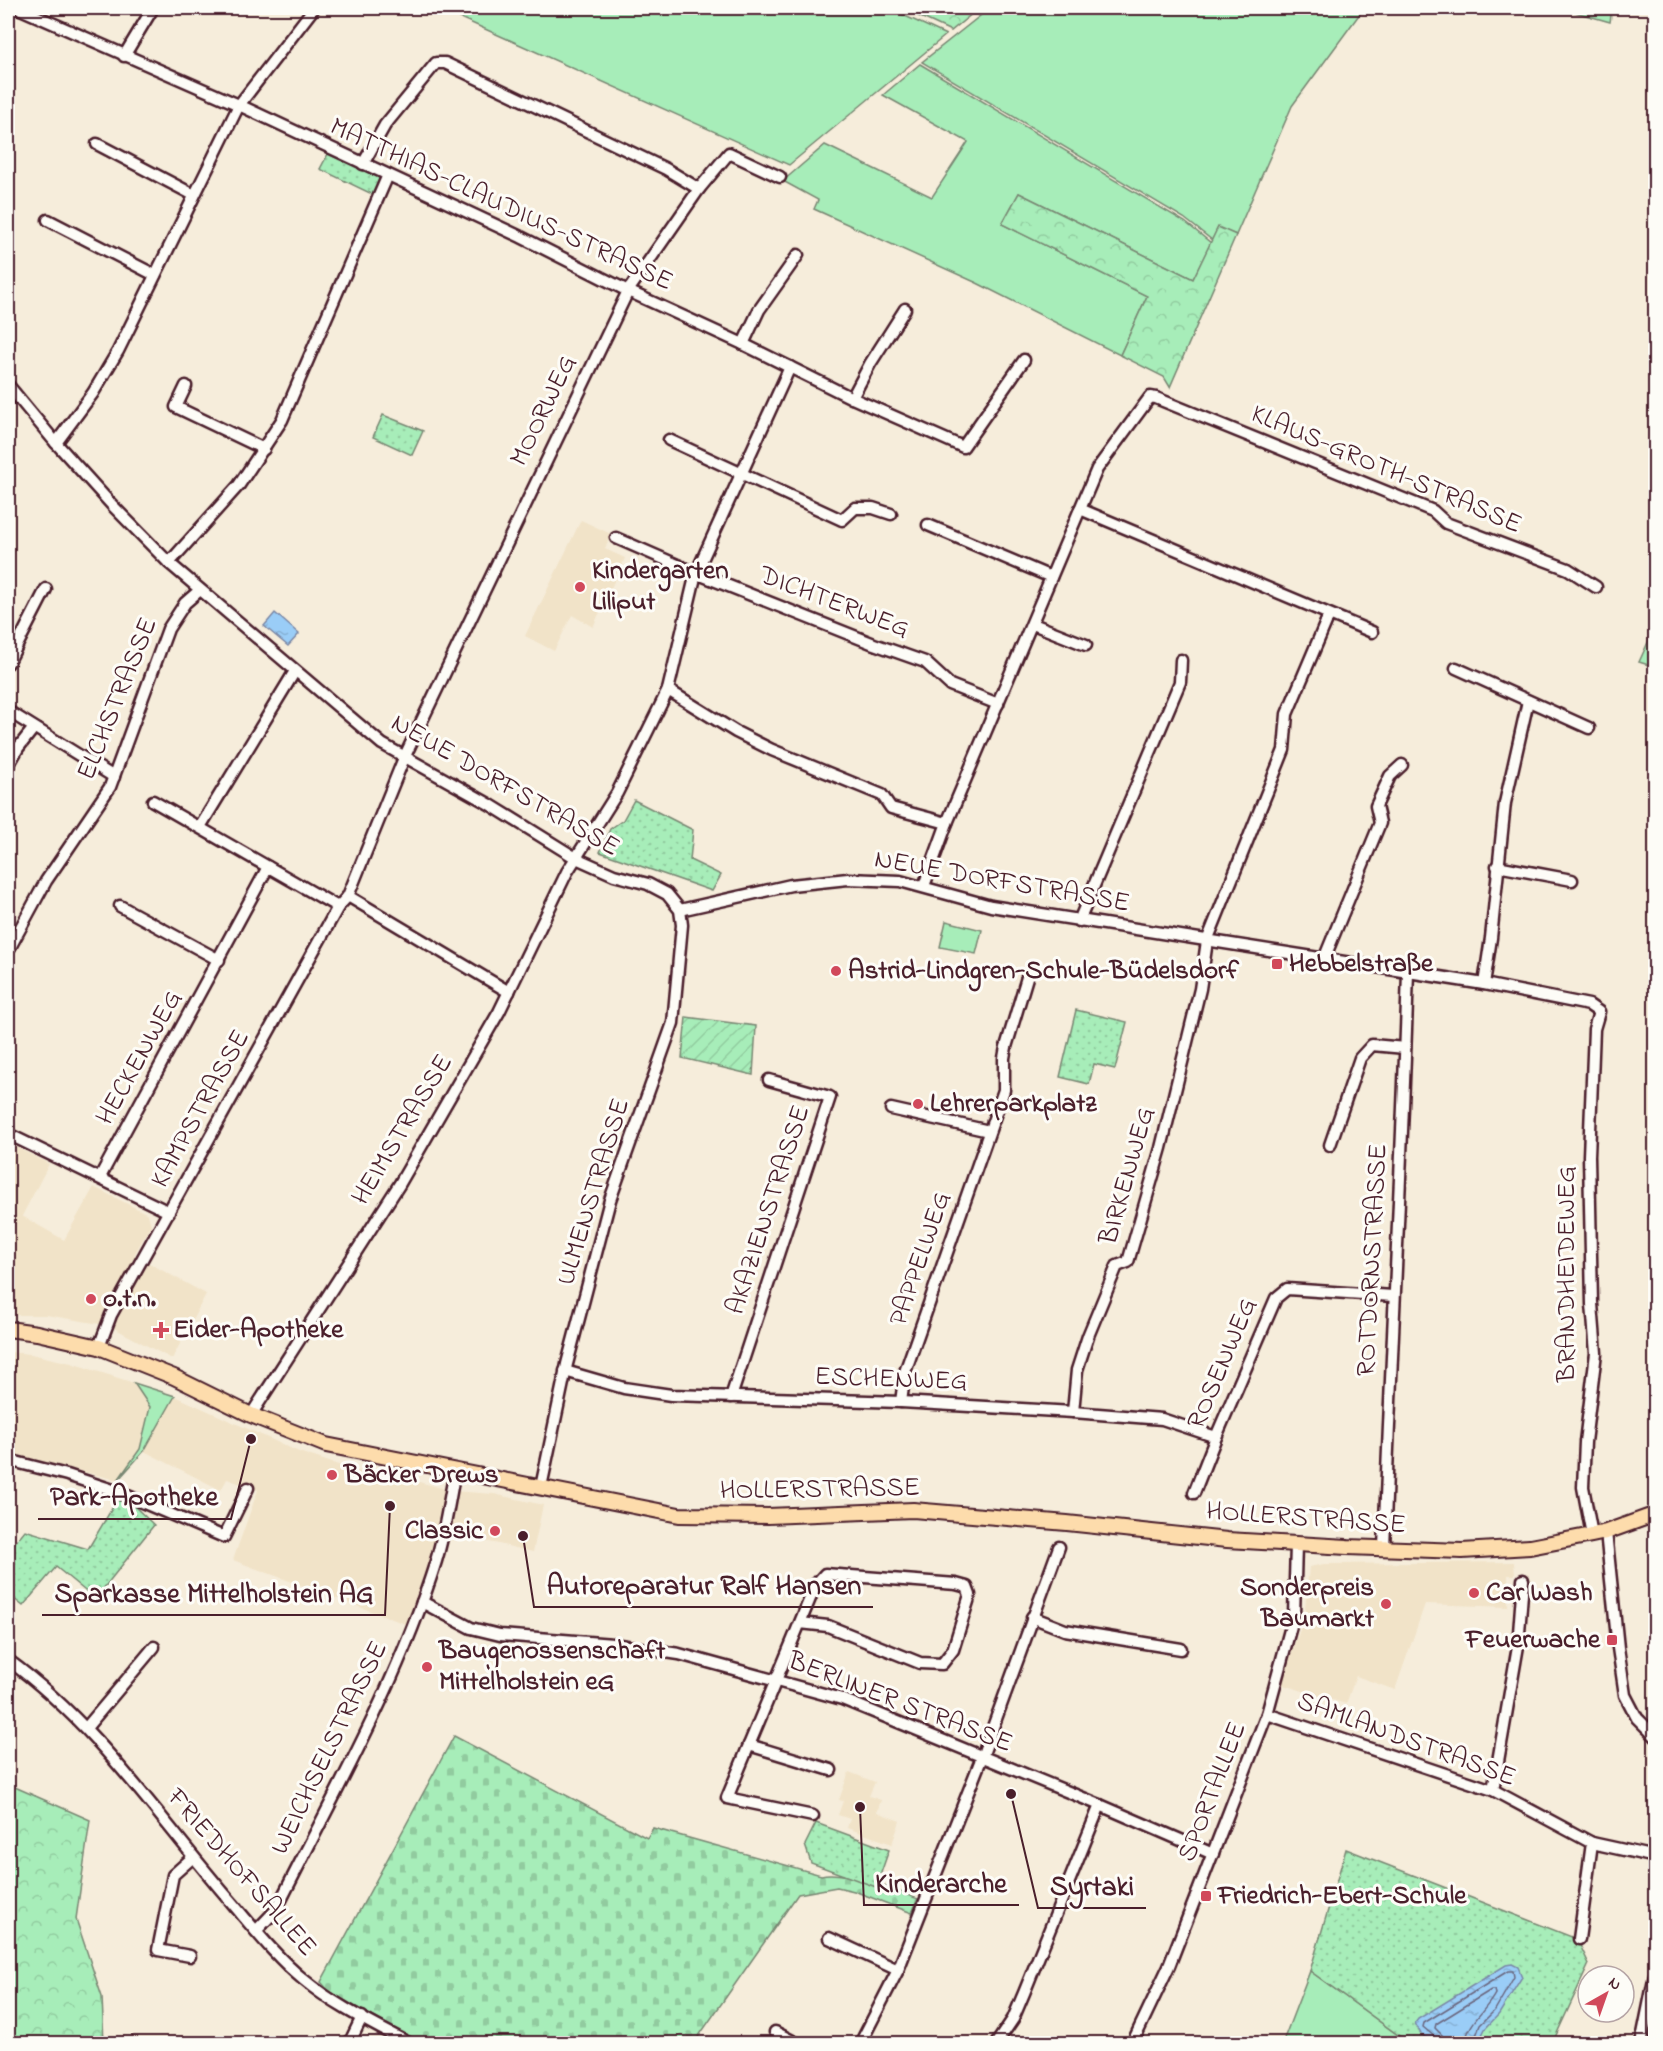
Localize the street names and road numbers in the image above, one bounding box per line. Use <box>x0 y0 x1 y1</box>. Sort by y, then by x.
street label: MATTHIAS-CLAUDIUS-STRASSE <box>323 108 679 302</box>
street label: MOORWEG <box>500 349 588 473</box>
street label: KLAUS-GROTH-STRASSE <box>1245 395 1527 545</box>
street label: DICHTERWEG <box>752 556 915 649</box>
street label: ELCHSTRASSE <box>68 612 168 786</box>
street label: NEUE DORFSTRASSE <box>383 704 627 868</box>
street label: NEUE DORFSTRASSE <box>871 840 1133 924</box>
street label: HECKENWEG <box>87 983 193 1133</box>
street label: KAMPSTRASSE <box>141 1023 261 1195</box>
street label: HEIMSTRASSE <box>342 1047 464 1213</box>
street label: ULMENSTRASSE <box>547 1094 641 1290</box>
street label: AKAZIENSTRASSE <box>717 1100 821 1320</box>
street label: BIRKENWEG <box>1089 1103 1166 1250</box>
street label: ROTDORNSTRASSE <box>1347 1143 1399 1377</box>
street label: BRANDHEIDEWEG <box>1548 1166 1587 1383</box>
street label: PAPPELWEG <box>880 1187 962 1331</box>
street label: ROSENWEG <box>1178 1292 1268 1436</box>
street label: ESCHENWEG <box>814 1358 968 1402</box>
street label: HOLLERSTRASSE <box>720 1469 920 1511</box>
street label: HOLLERSTRASSE <box>1205 1493 1407 1545</box>
street label: WEICHSELSTRASSE <box>261 1635 399 1861</box>
street label: BERLINER STRASSE <box>781 1642 1018 1764</box>
street label: SAMLANDSTRASSE <box>1291 1682 1521 1798</box>
street label: SPORTALLEE <box>1168 1716 1258 1868</box>
street label: FRIEDHOFSALLEE <box>156 1779 325 1966</box>

